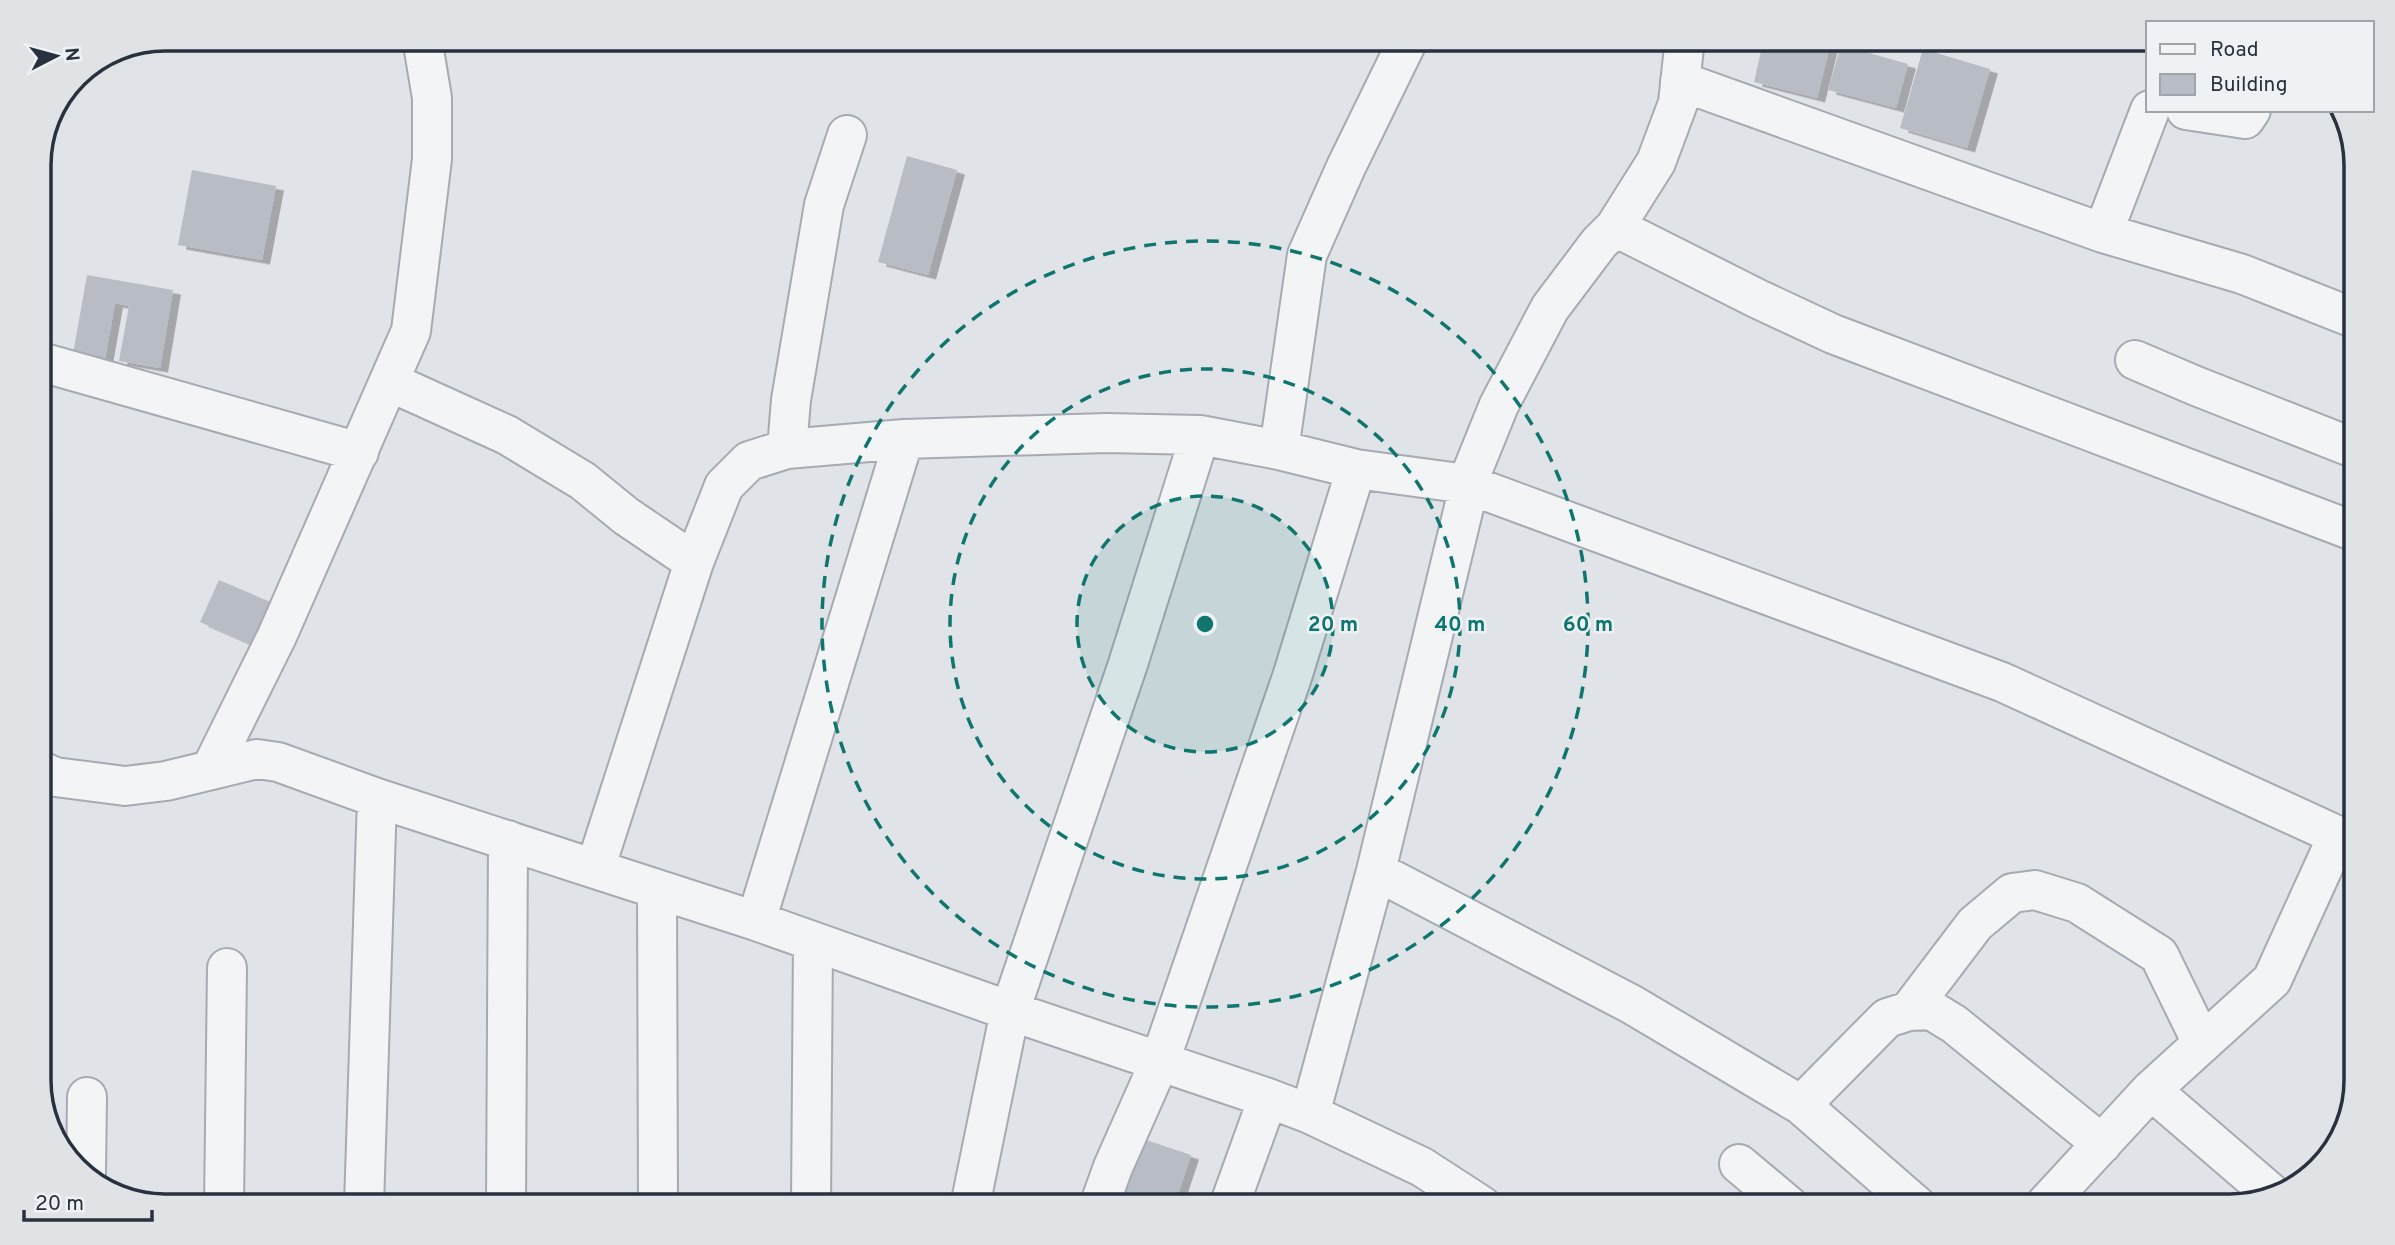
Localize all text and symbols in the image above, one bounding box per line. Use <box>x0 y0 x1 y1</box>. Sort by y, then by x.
north arrow <box>21 21 91 91</box>
legend <box>2146 21 2374 112</box>
text: Road <box>2210 37 2259 64</box>
text: N <box>58 46 84 62</box>
text: Building <box>2210 72 2288 99</box>
centre of rings <box>1193 612 1217 636</box>
text: 20 m <box>1308 612 1358 639</box>
text: 40 m <box>1435 612 1485 639</box>
text: 60 m <box>1563 612 1613 639</box>
scale bar <box>24 1178 152 1222</box>
text: 20 m <box>35 1191 84 1218</box>

